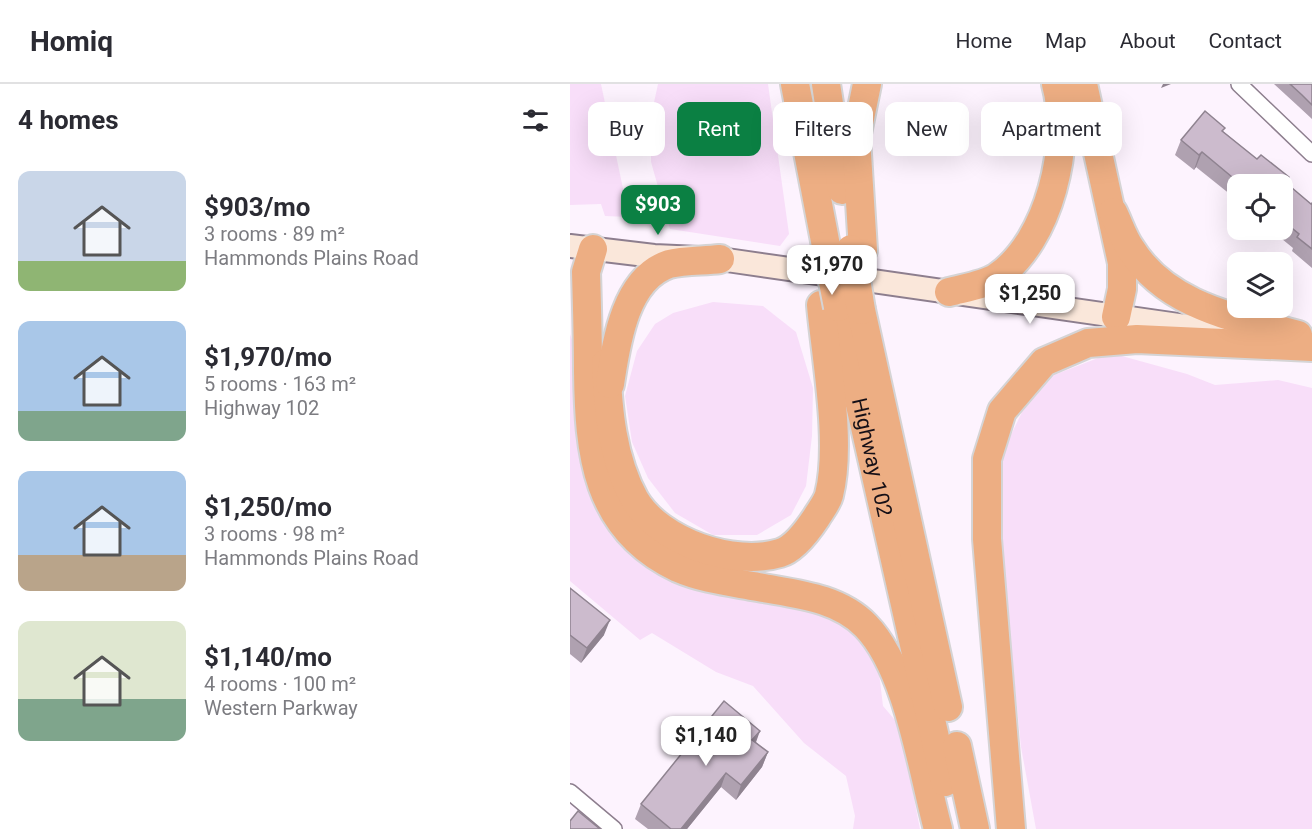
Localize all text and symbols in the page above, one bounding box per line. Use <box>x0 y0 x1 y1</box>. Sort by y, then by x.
text: Homiq <box>30 25 113 58</box>
text: Home <box>956 29 1012 53</box>
text: Map <box>1045 29 1087 53</box>
text: About <box>1120 29 1176 53</box>
text: Contact <box>1209 29 1282 53</box>
chip: Buy <box>588 102 665 156</box>
chip: Rent <box>677 102 761 156</box>
chip: Filters <box>773 102 873 156</box>
chip: New <box>885 102 969 156</box>
chip: Apartment <box>981 102 1122 156</box>
icon: filters <box>519 104 552 137</box>
text: 4 homes <box>18 105 119 135</box>
map controls <box>1227 174 1293 318</box>
button: locate <box>1227 174 1293 240</box>
pin: $903 <box>622 185 694 236</box>
text: $903/mo <box>204 192 311 222</box>
text: $903 <box>635 192 681 216</box>
icon: home <box>66 195 138 267</box>
text: 3 rooms · 89 m² <box>204 222 345 246</box>
pin: $1,970 <box>783 245 881 296</box>
text: Hammonds Plains Road <box>204 246 419 270</box>
text: $1,970 <box>801 252 863 276</box>
button: layers <box>1227 252 1293 318</box>
pin: $1,250 <box>981 274 1079 325</box>
text: $1,250 <box>999 281 1061 305</box>
text: $1,970/mo <box>204 342 332 372</box>
icon: home <box>66 345 138 417</box>
text: 5 rooms · 163 m² <box>204 372 356 396</box>
text: Highway 102 <box>204 396 319 420</box>
street label: Highway 102 <box>847 396 897 519</box>
text: $1,250/mo <box>204 492 332 522</box>
icon: home <box>66 495 138 567</box>
text: 3 rooms · 98 m² <box>204 522 345 546</box>
text: Hammonds Plains Road <box>204 546 419 570</box>
text: $1,140/mo <box>204 642 332 672</box>
icon: home <box>66 645 138 717</box>
text: 4 rooms · 100 m² <box>204 672 356 696</box>
text: Western Parkway <box>204 696 358 720</box>
pin: $1,140 <box>657 716 755 767</box>
text: $1,140 <box>675 723 737 747</box>

